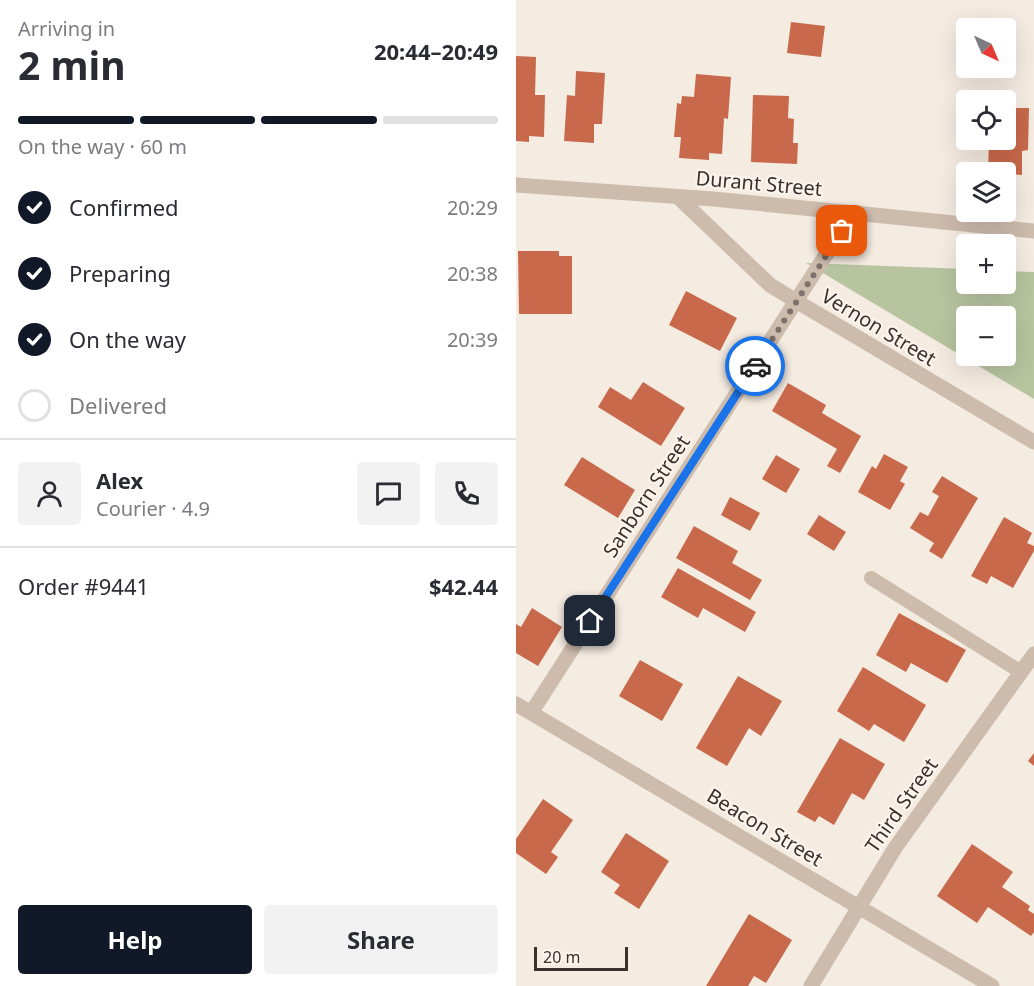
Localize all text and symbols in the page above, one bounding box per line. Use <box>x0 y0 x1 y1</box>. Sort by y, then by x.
text: Arriving in <box>18 15 115 42</box>
north arrow <box>956 18 1016 78</box>
map controls <box>956 18 1016 366</box>
text: 20:44–20:49 <box>374 36 498 66</box>
text: 2 min <box>18 38 125 91</box>
button: locate <box>956 90 1016 150</box>
text: On the way · 60 m <box>18 133 187 160</box>
button: layers <box>956 162 1016 222</box>
street label: Durant Street <box>695 164 823 202</box>
icon: check <box>18 191 51 224</box>
text: Confirmed <box>69 192 179 222</box>
text: 20:29 <box>447 194 498 221</box>
pin <box>816 205 867 256</box>
icon: bag <box>825 214 858 247</box>
button: + <box>956 234 1016 294</box>
icon: check <box>18 257 51 290</box>
text: Preparing <box>69 258 171 288</box>
text: 20:38 <box>447 260 498 287</box>
street label: Vernon Street <box>817 282 941 372</box>
button: − <box>956 306 1016 366</box>
icon: check <box>18 323 51 356</box>
text: On the way <box>69 324 186 354</box>
text: 20:39 <box>447 326 498 353</box>
courier <box>725 336 785 396</box>
icon: car <box>739 350 772 383</box>
text: Delivered <box>69 390 167 420</box>
street label: Sanborn Street <box>596 430 696 562</box>
button: person <box>18 462 81 525</box>
button: chat <box>357 462 420 525</box>
button: phone <box>435 462 498 525</box>
text: Alex <box>96 465 143 495</box>
text: Courier · 4.9 <box>96 495 210 522</box>
text: Order #9441 <box>18 571 149 601</box>
text: $42.44 <box>429 571 498 601</box>
pin <box>564 595 615 646</box>
icon: home <box>573 604 606 637</box>
street label: Third Street <box>858 752 944 858</box>
street label: Beacon Street <box>702 782 828 872</box>
button: Help <box>18 905 252 974</box>
button: Share <box>264 905 498 974</box>
scale bar <box>534 944 628 972</box>
text: 20 m <box>543 946 580 968</box>

